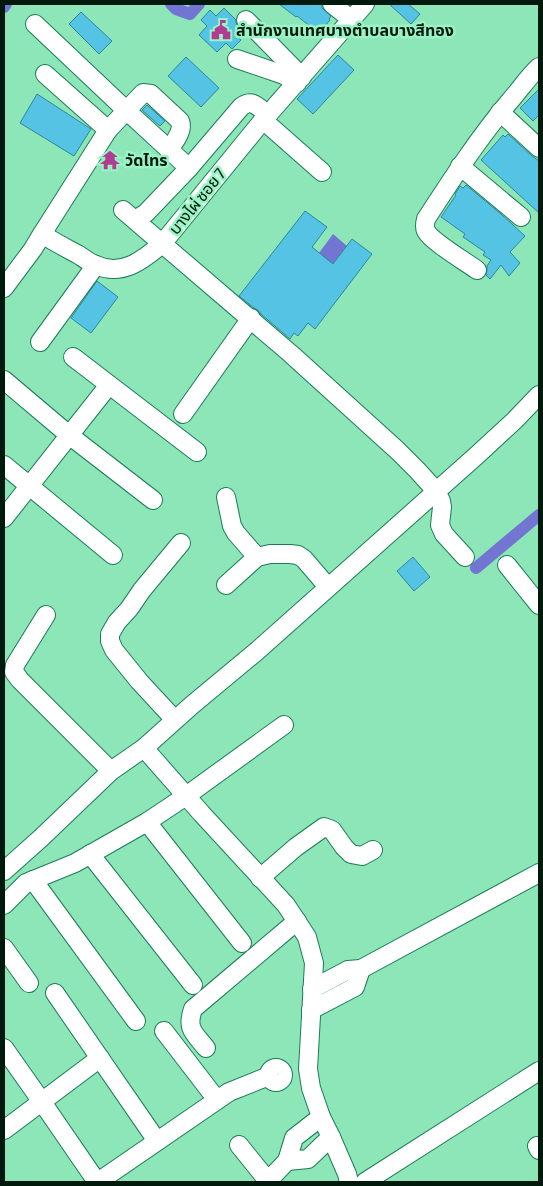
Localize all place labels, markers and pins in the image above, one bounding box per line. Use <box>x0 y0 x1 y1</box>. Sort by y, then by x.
public building icon: สำนักงานเทศบางตำบลบางสีทอง <box>210 19 232 41</box>
place label: สำนักงานเทศบางตำบลบางสีทอง <box>236 21 454 39</box>
temple icon: วัดไทร <box>99 149 121 171</box>
place label: วัดไทร <box>125 151 168 169</box>

